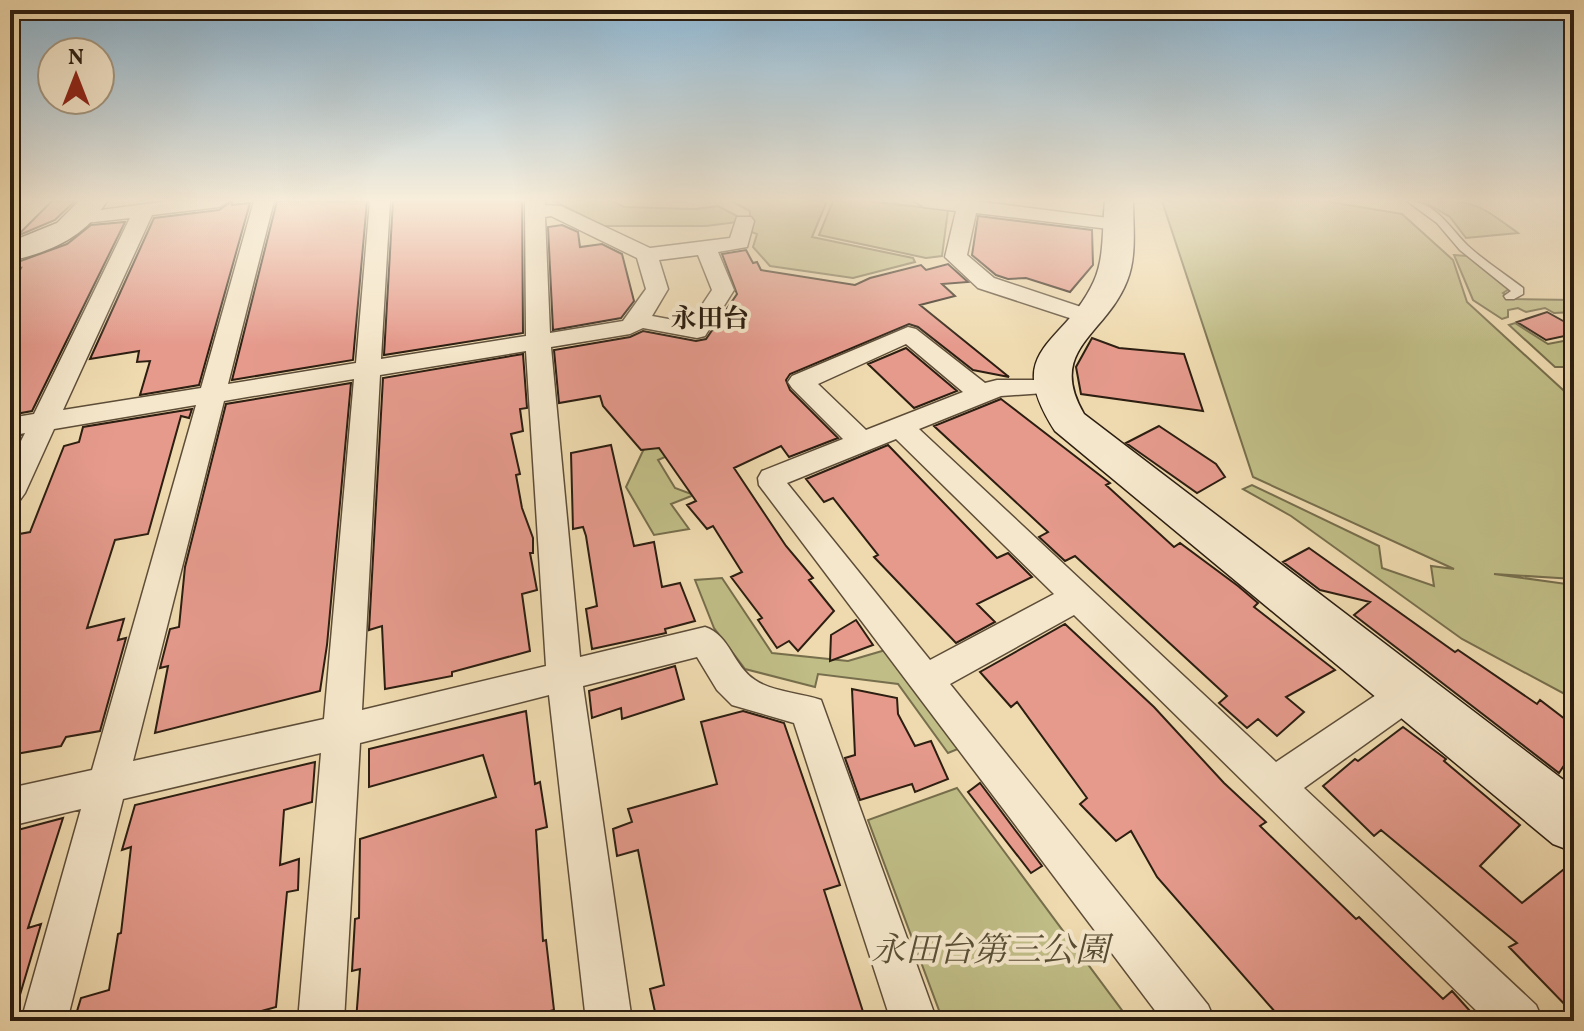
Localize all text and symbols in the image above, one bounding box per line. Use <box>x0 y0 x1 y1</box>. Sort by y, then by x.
north arrow <box>36 36 116 116</box>
text: N <box>68 43 84 74</box>
district label: 永田台 <box>671 302 749 338</box>
park label: 永田台第三公園 <box>871 929 1114 976</box>

